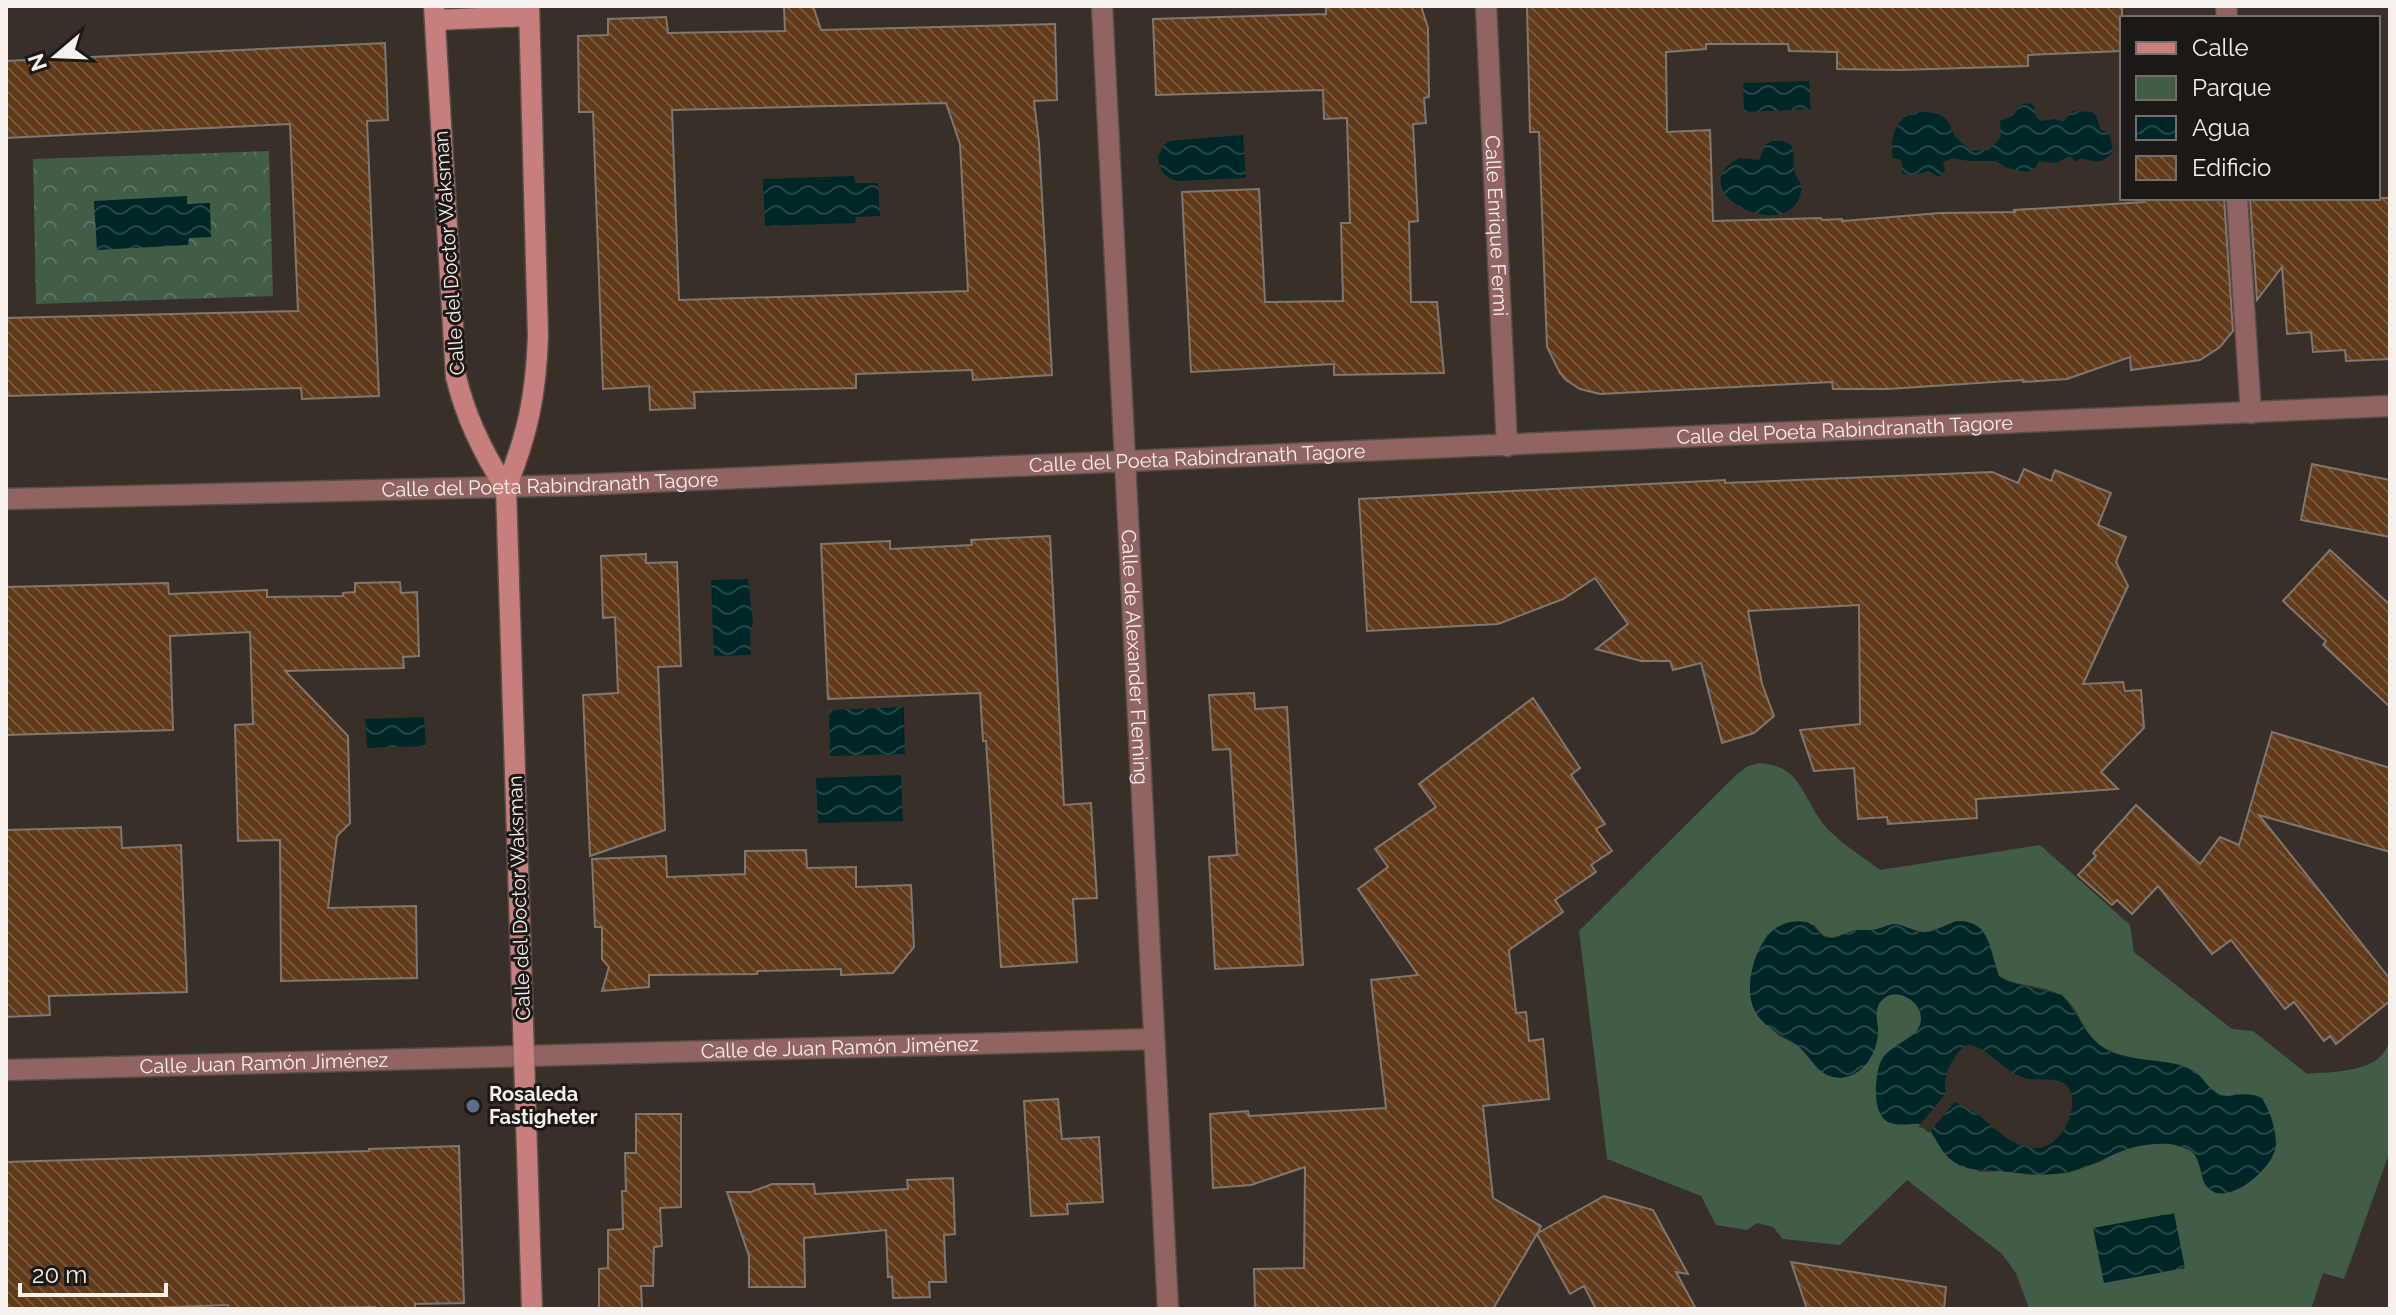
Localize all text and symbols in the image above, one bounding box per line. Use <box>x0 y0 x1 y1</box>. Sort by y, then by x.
north arrow <box>16 16 96 96</box>
legend <box>2120 16 2380 200</box>
text: Calle <box>2192 33 2249 62</box>
text: N <box>22 50 52 75</box>
text: Parque <box>2192 73 2271 102</box>
text: Agua <box>2192 113 2250 142</box>
street label: Calle del Doctor Waksman <box>428 130 470 376</box>
street label: Calle Enrique Fermi <box>1480 135 1513 317</box>
text: Edificio <box>2192 153 2271 182</box>
street label: Calle del Poeta Rabindranath Tagore <box>1676 410 2014 449</box>
street label: Calle del Poeta Rabindranath Tagore <box>1028 439 1366 477</box>
street label: Calle del Poeta Rabindranath Tagore <box>381 467 719 502</box>
street label: Calle de Alexander Fleming <box>1117 529 1153 785</box>
street label: Calle del Doctor Waksman <box>503 775 535 1021</box>
street label: Calle de Juan Ramón Jiménez <box>700 1032 979 1063</box>
street label: Calle Juan Ramón Jiménez <box>139 1048 389 1078</box>
place label: Rosaleda Fastigheter <box>489 1082 598 1129</box>
marker: Rosaleda Fastigheter <box>464 1097 482 1115</box>
scale bar <box>20 1247 166 1297</box>
text: 20 m <box>32 1260 87 1289</box>

